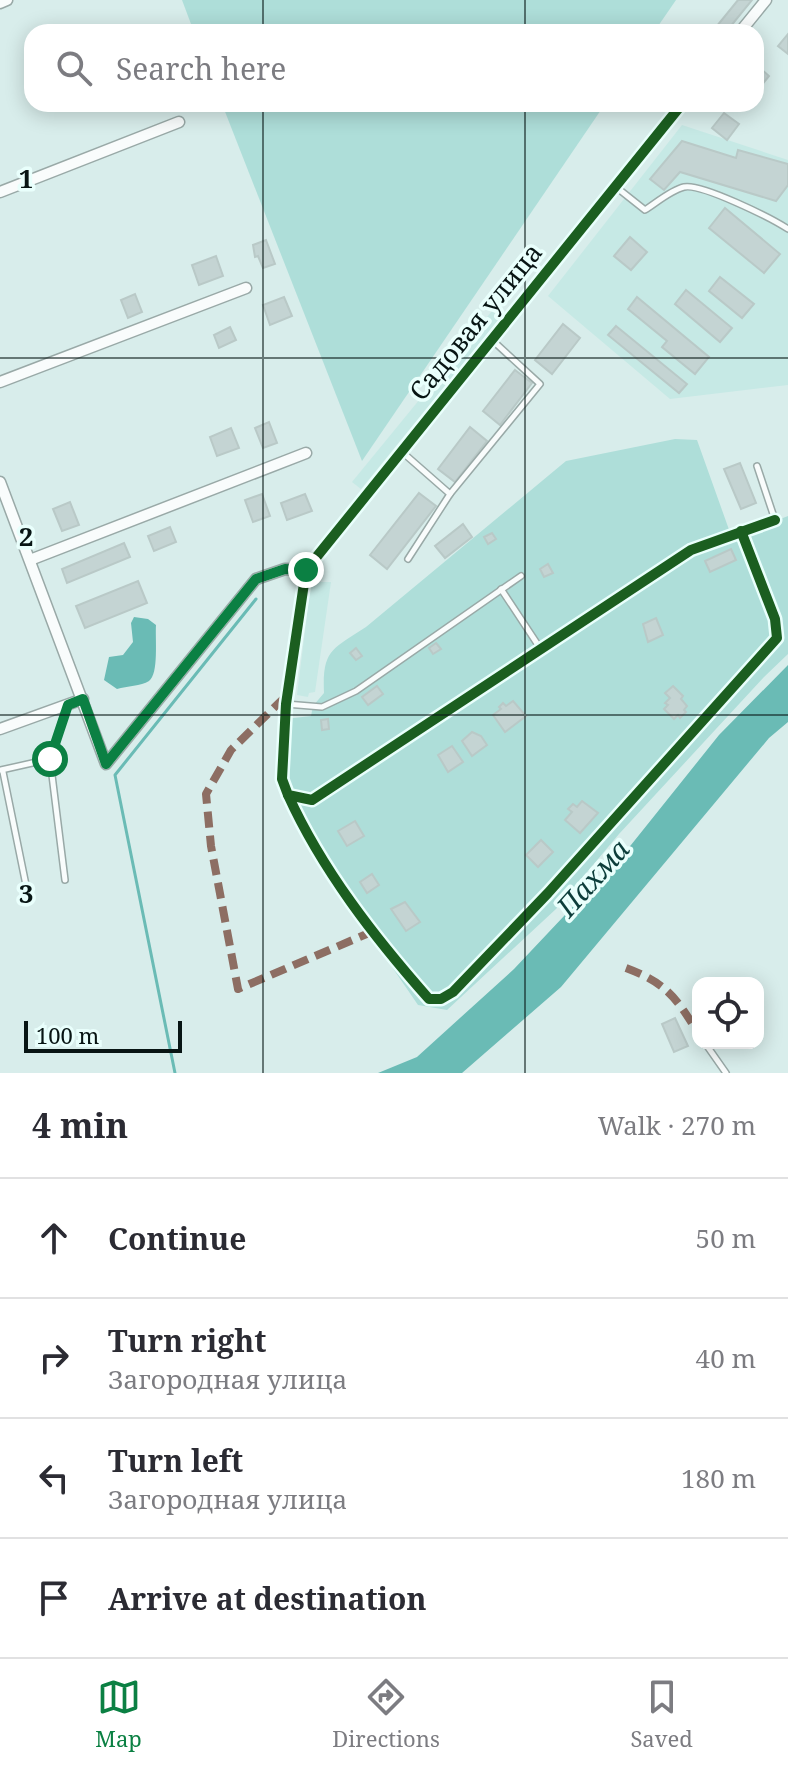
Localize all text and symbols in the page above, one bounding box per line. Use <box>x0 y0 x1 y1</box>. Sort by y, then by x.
search box <box>24 24 764 112</box>
icon: search <box>52 46 96 90</box>
text: Search here <box>116 48 286 89</box>
text: 1 <box>19 160 33 196</box>
street label: Садовая улица <box>401 235 550 408</box>
text: 2 <box>19 518 33 554</box>
route end <box>288 552 324 588</box>
route start <box>32 741 68 777</box>
water label: Пахма <box>547 830 637 925</box>
text: 3 <box>19 875 33 911</box>
map controls <box>692 977 764 1049</box>
button: locate <box>692 977 764 1049</box>
scale bar <box>24 1017 182 1053</box>
text: 100 m <box>36 1020 99 1050</box>
text: 4 min <box>32 1102 128 1148</box>
text: Walk · 270 m <box>598 1107 756 1143</box>
icon: ahead <box>32 1216 76 1260</box>
text: Continue <box>108 1218 246 1259</box>
text: 50 m <box>696 1220 756 1256</box>
text: Turn right <box>108 1320 266 1361</box>
icon: right <box>32 1336 76 1380</box>
text: 40 m <box>696 1340 756 1376</box>
text: Загородная улица <box>108 1361 347 1397</box>
text: Turn left <box>108 1440 243 1481</box>
icon: left <box>32 1456 76 1500</box>
text: 180 m <box>681 1460 756 1496</box>
text: Загородная улица <box>108 1481 347 1517</box>
icon: arrive <box>32 1576 76 1620</box>
text: Arrive at destination <box>108 1578 427 1619</box>
tab: Map <box>95 1675 142 1753</box>
tab: Directions <box>332 1675 440 1753</box>
tab: Saved <box>630 1675 693 1753</box>

